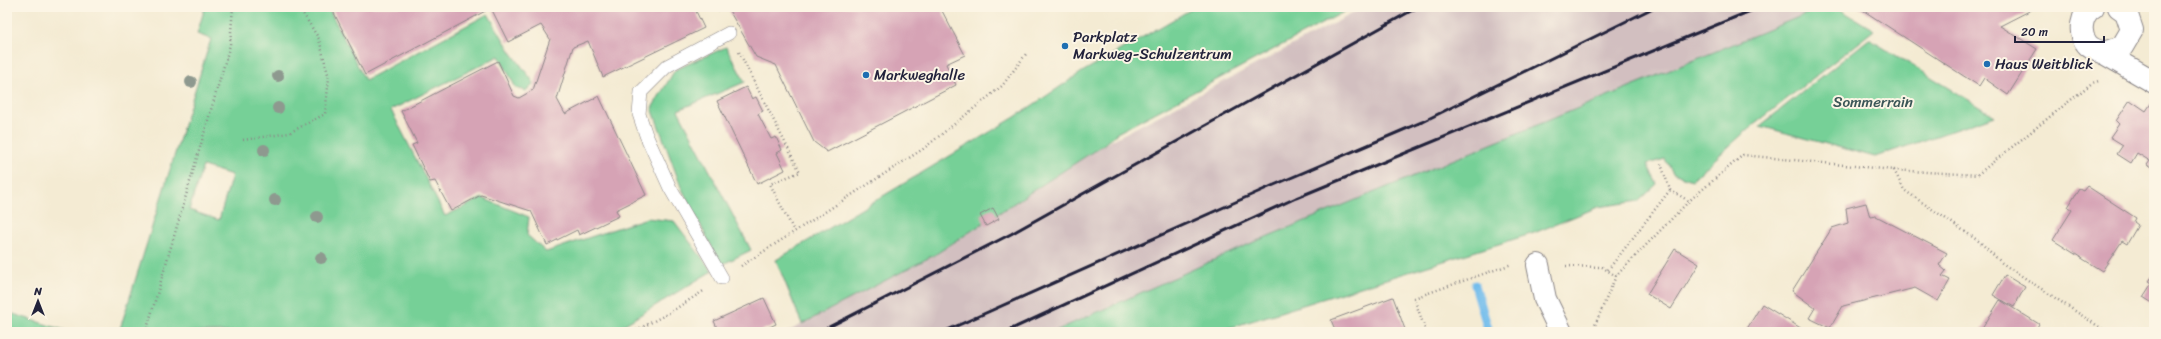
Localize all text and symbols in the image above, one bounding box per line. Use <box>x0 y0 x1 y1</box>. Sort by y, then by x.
scale bar <box>2015 18 2104 44</box>
text: 20 m <box>2021 21 2048 43</box>
place label: Parkplatz Markweg-Schulzentrum <box>1073 24 1232 67</box>
marker: Parkplatz Markweg-Schulzentrum <box>1060 41 1070 51</box>
place label: Haus Weitblick <box>1995 51 2094 77</box>
marker: Haus Weitblick <box>1982 59 1992 69</box>
place label: Markweghalle <box>874 62 965 88</box>
marker: Markweghalle <box>861 70 871 80</box>
park label: Sommerrain <box>1833 89 1913 115</box>
north arrow <box>18 281 58 321</box>
text: N <box>33 282 42 301</box>

